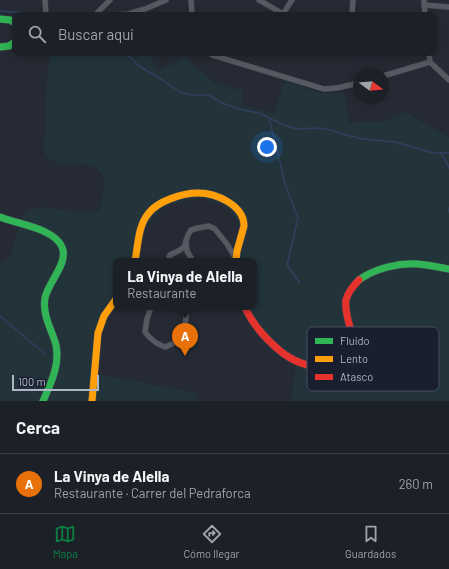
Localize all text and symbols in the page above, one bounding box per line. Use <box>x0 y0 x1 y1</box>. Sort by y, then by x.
search box <box>12 12 437 56</box>
icon: search <box>26 23 48 45</box>
text: Buscar aquí <box>58 25 134 43</box>
north arrow <box>353 68 389 104</box>
your location <box>257 137 277 157</box>
popup <box>113 258 257 310</box>
text: La Vinya de Alella <box>127 267 243 285</box>
text: Restaurante <box>127 285 196 301</box>
pin: A <box>172 323 198 356</box>
legend <box>307 327 439 391</box>
text: Fluido <box>340 334 369 347</box>
text: Lento <box>340 352 368 365</box>
text: Atasco <box>340 370 373 383</box>
scale bar <box>12 373 99 392</box>
text: 100 m <box>18 375 46 388</box>
text: Cerca <box>16 417 60 437</box>
text: La Vinya de Alella <box>54 467 169 485</box>
text: A <box>25 476 33 492</box>
text: 260 m <box>399 476 433 492</box>
text: Restaurante · Carrer del Pedraforca <box>54 485 251 501</box>
tab: Mapa <box>53 523 78 560</box>
tab: Cómo llegar <box>183 523 240 560</box>
tab: Guardados <box>345 523 396 560</box>

